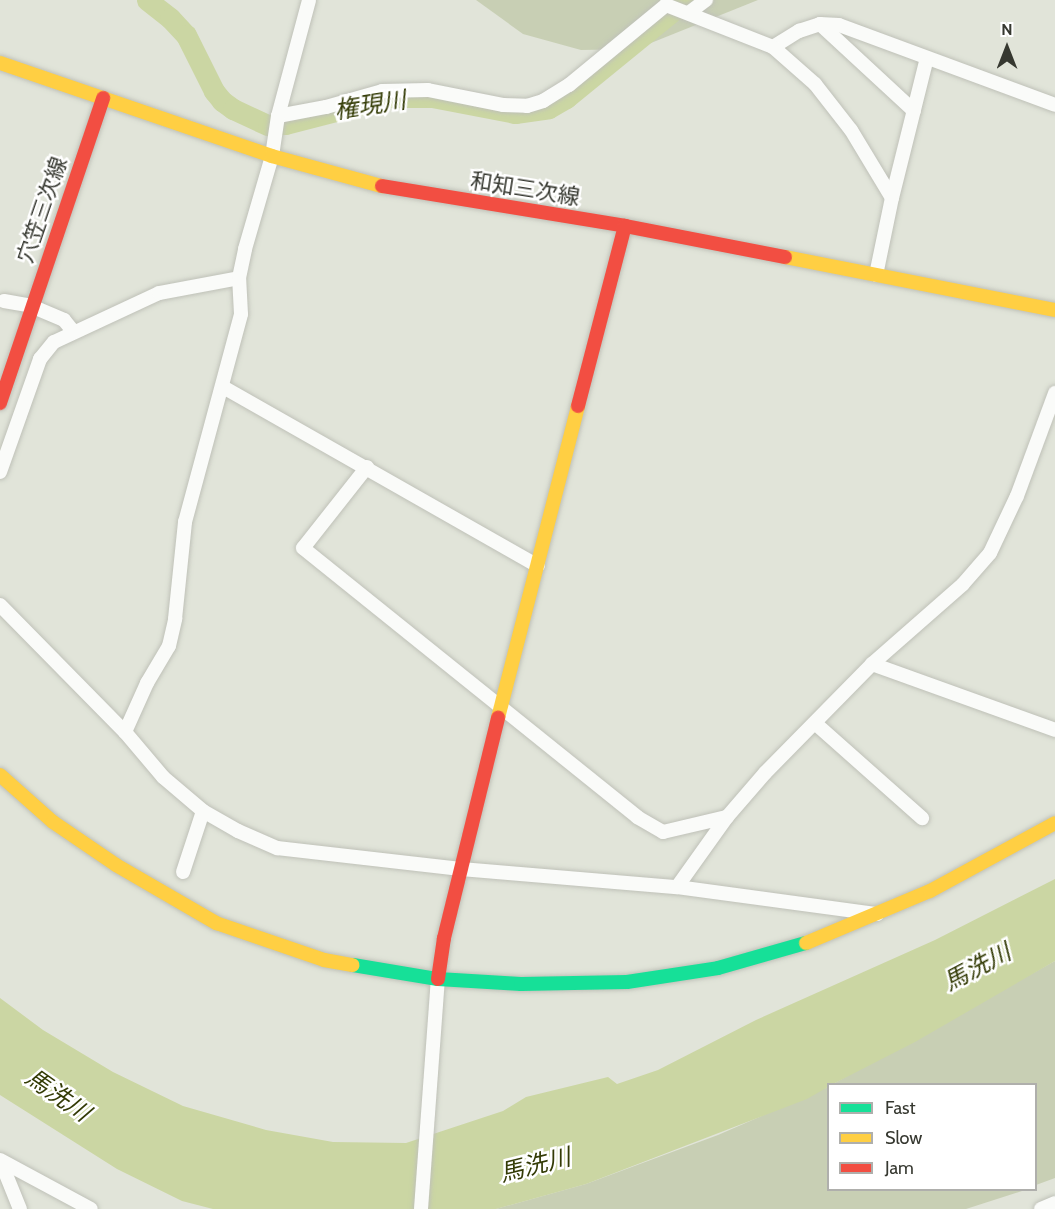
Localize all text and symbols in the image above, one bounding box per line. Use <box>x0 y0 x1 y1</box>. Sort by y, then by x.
north arrow <box>977 18 1037 78</box>
text: N <box>1001 20 1013 39</box>
water label: 権現川 <box>332 85 408 125</box>
street label: 穴笠三次線 <box>12 154 72 266</box>
street label: 和知三次線 <box>469 167 581 211</box>
water label: 馬洗川 <box>938 937 1016 997</box>
water label: 馬洗川 <box>20 1063 96 1127</box>
legend <box>827 1083 1037 1191</box>
text: Fast <box>885 1097 916 1119</box>
text: Slow <box>885 1127 922 1149</box>
water label: 馬洗川 <box>497 1142 573 1188</box>
text: Jam <box>885 1157 914 1179</box>

